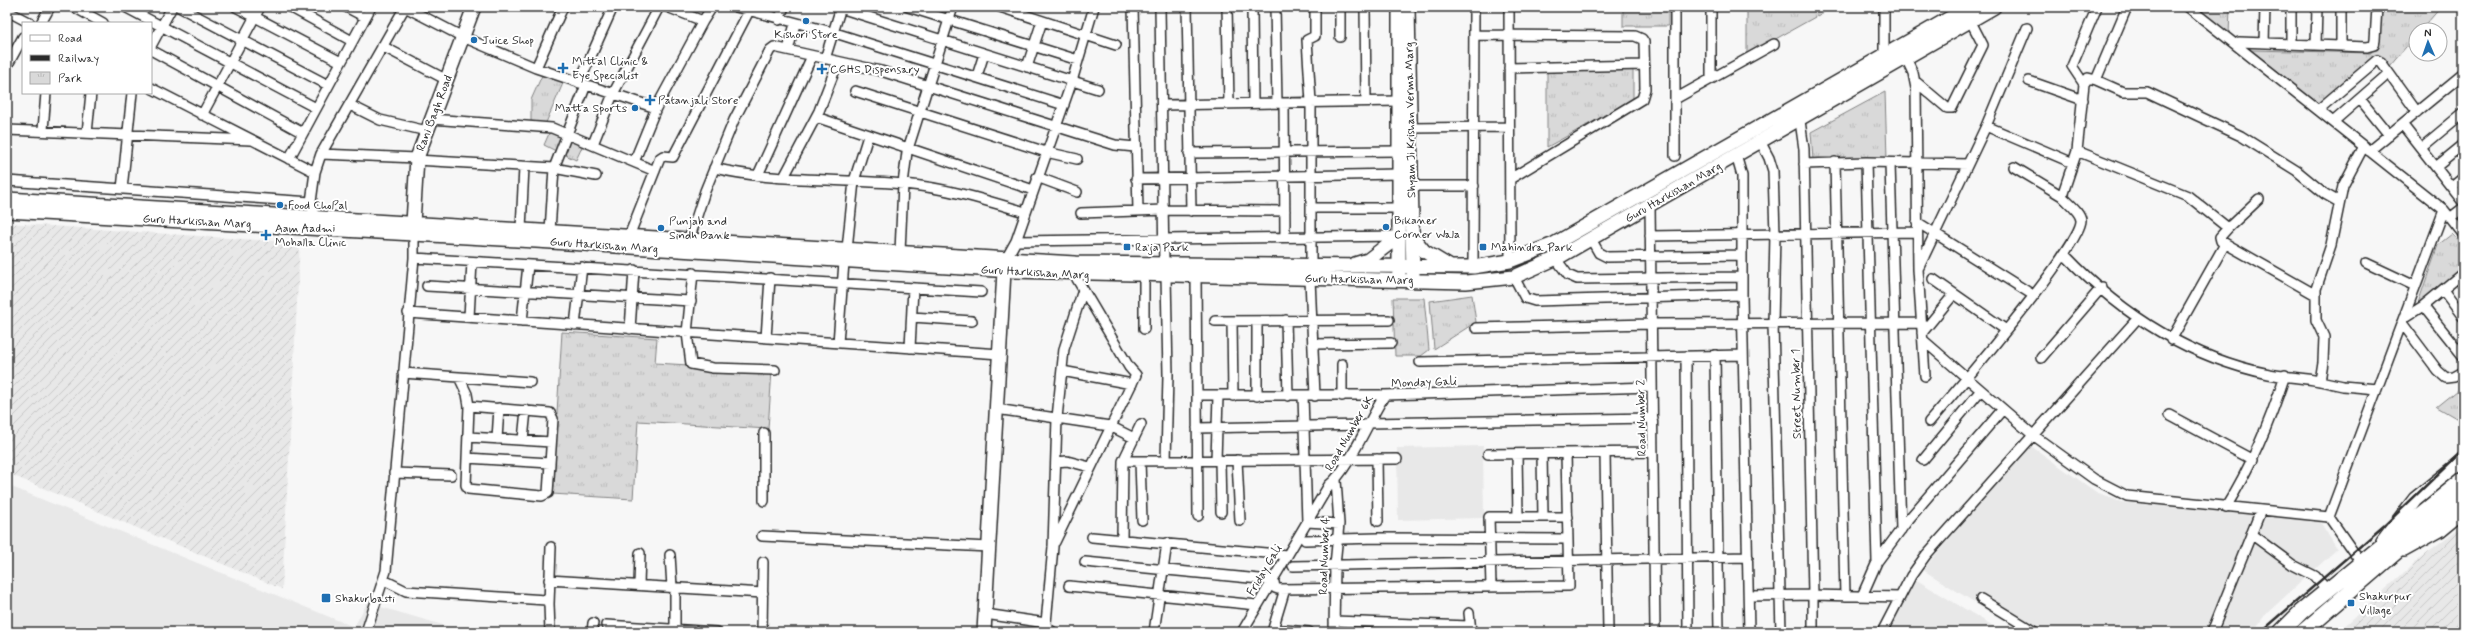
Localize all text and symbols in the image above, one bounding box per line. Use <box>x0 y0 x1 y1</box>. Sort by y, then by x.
marker: Kishori Store <box>801 16 811 26</box>
legend <box>22 22 152 94</box>
north arrow <box>2408 22 2448 62</box>
text: N <box>2424 26 2432 40</box>
place label: Kishori Store <box>774 27 838 43</box>
text: Road <box>58 31 82 47</box>
place label: Juice Shop <box>482 33 534 49</box>
marker: Juice Shop <box>469 35 479 45</box>
street label: Shyam Ji Krishan Verma Marg <box>1402 42 1420 198</box>
text: Railway <box>58 51 100 67</box>
place label: Mittal Clinic & Eye Specialist <box>572 54 648 84</box>
marker: Mittal Clinic & Eye Specialist <box>557 62 569 74</box>
place label: CGHS Dispensary <box>830 62 920 78</box>
marker: CGHS Dispensary <box>817 64 827 74</box>
text: Park <box>58 71 82 87</box>
street label: Rani Bagh Road <box>413 73 457 154</box>
place label: Patanjali Store <box>658 93 738 109</box>
marker: Patanjali Store <box>645 95 655 105</box>
place label: Matta Sports <box>555 101 627 117</box>
marker: Matta Sports <box>630 103 640 113</box>
street label: Guru Harkishan Marg <box>1622 159 1725 227</box>
place label: Food ChoPal <box>288 198 348 214</box>
marker: Food ChoPal <box>275 200 285 210</box>
street label: Guru Harkishan Marg <box>142 211 252 233</box>
place label: Bikaner Corner Wala <box>1394 213 1460 243</box>
place label: Punjab and Sindh Bank <box>669 214 730 244</box>
place label: Aam Aadmi Mohalla Clinic <box>275 221 347 251</box>
marker: Bikaner Corner Wala <box>1381 222 1391 232</box>
marker: Punjab and Sindh Bank <box>656 223 666 233</box>
marker: Aam Aadmi Mohalla Clinic <box>260 229 272 241</box>
street label: Guru Harkishan Marg <box>549 234 659 258</box>
place label: Raja Park <box>1135 240 1189 256</box>
place label: Mahindra Park <box>1491 240 1573 256</box>
marker: Raja Park <box>1122 242 1132 252</box>
marker: Mahindra Park <box>1478 242 1488 252</box>
street label: Guru Harkishan Marg <box>980 262 1090 284</box>
street label: Guru Harkishan Marg <box>1304 271 1414 289</box>
street label: Street Number 1 <box>1788 349 1806 439</box>
street label: Monday Gali <box>1391 374 1457 392</box>
street label: Road Number 2 <box>1633 380 1651 456</box>
street label: Road Number 6K <box>1322 392 1378 474</box>
street label: Road Number 4 <box>1316 517 1334 595</box>
street label: Friday Gali <box>1243 542 1286 599</box>
place label: Shakurpur Village <box>2359 589 2412 619</box>
place label: Shakurbasti <box>335 591 395 607</box>
marker: Shakurbasti <box>320 592 332 604</box>
marker: Shakurpur Village <box>2346 598 2356 608</box>

